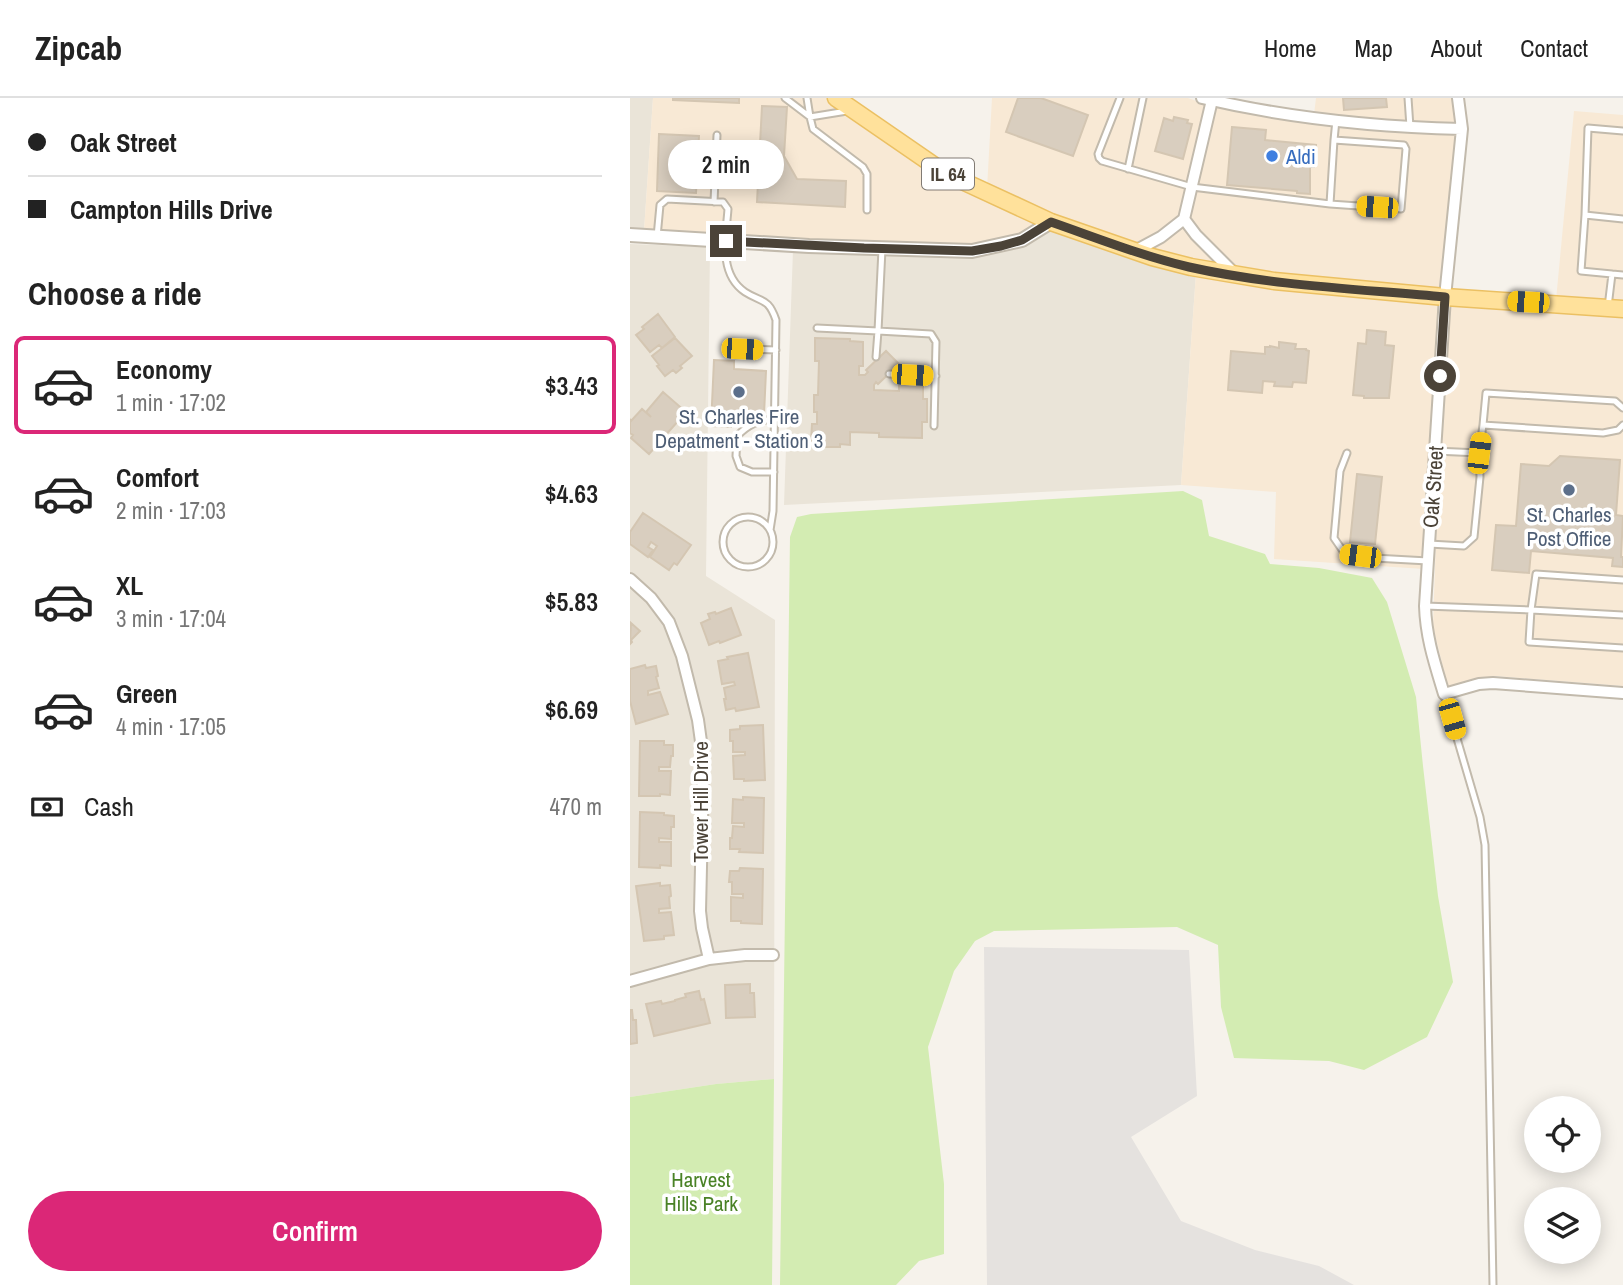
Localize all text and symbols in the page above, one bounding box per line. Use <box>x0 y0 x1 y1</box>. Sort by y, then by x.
text: Zipcab <box>35 26 122 70</box>
text: Home <box>1264 32 1316 64</box>
text: Map <box>1354 32 1393 64</box>
text: About <box>1431 32 1482 64</box>
text: Contact <box>1520 32 1588 64</box>
text: Oak Street <box>70 125 177 160</box>
callout: 2 min <box>668 139 784 188</box>
place label: Aldi <box>1285 142 1316 171</box>
marker: Aldi <box>1264 148 1280 164</box>
text: 2 min <box>702 149 750 180</box>
road number: IL 64 <box>922 158 974 190</box>
text: Campton Hills Drive <box>70 192 273 227</box>
car <box>1356 195 1399 219</box>
route end <box>710 225 742 257</box>
text: Choose a ride <box>28 272 202 315</box>
car <box>1507 290 1550 314</box>
car <box>721 337 764 361</box>
text: Economy <box>116 352 212 387</box>
icon: car <box>32 354 95 417</box>
route start <box>1424 360 1456 392</box>
car <box>891 363 934 387</box>
text: $3.43 <box>545 368 598 403</box>
marker: St. Charles Fire Depatment - Station 3 <box>731 384 747 400</box>
text: 1 min · 17:02 <box>116 387 226 418</box>
place label: St. Charles Fire Depatment - Station 3 <box>655 402 823 455</box>
car <box>1467 431 1492 475</box>
street label: Oak Street <box>1416 445 1450 529</box>
text: Comfort <box>116 460 199 495</box>
icon: car <box>32 462 95 525</box>
text: $4.63 <box>545 476 598 511</box>
marker: St. Charles Post Office <box>1561 482 1577 498</box>
text: 2 min · 17:03 <box>116 495 226 526</box>
place label: St. Charles Post Office <box>1526 500 1612 553</box>
car <box>1338 543 1383 569</box>
text: XL <box>116 568 143 603</box>
icon: car <box>32 570 95 633</box>
text: $5.83 <box>545 584 598 619</box>
text: 3 min · 17:04 <box>116 603 226 634</box>
text: Green <box>116 676 178 711</box>
icon: car <box>32 678 95 741</box>
text: $6.69 <box>545 692 598 727</box>
car <box>1437 696 1468 742</box>
text: 4 min · 17:05 <box>116 711 226 742</box>
street label: Tower Hill Drive <box>686 741 715 863</box>
icon: cash <box>28 788 66 826</box>
text: Cash <box>84 789 134 824</box>
text: 470 m <box>550 791 602 822</box>
map controls <box>1524 1096 1601 1264</box>
button: locate <box>1524 1096 1601 1173</box>
park label: Harvest Hills Park <box>664 1165 738 1218</box>
button: layers <box>1524 1187 1601 1264</box>
button: Confirm <box>28 1191 602 1271</box>

